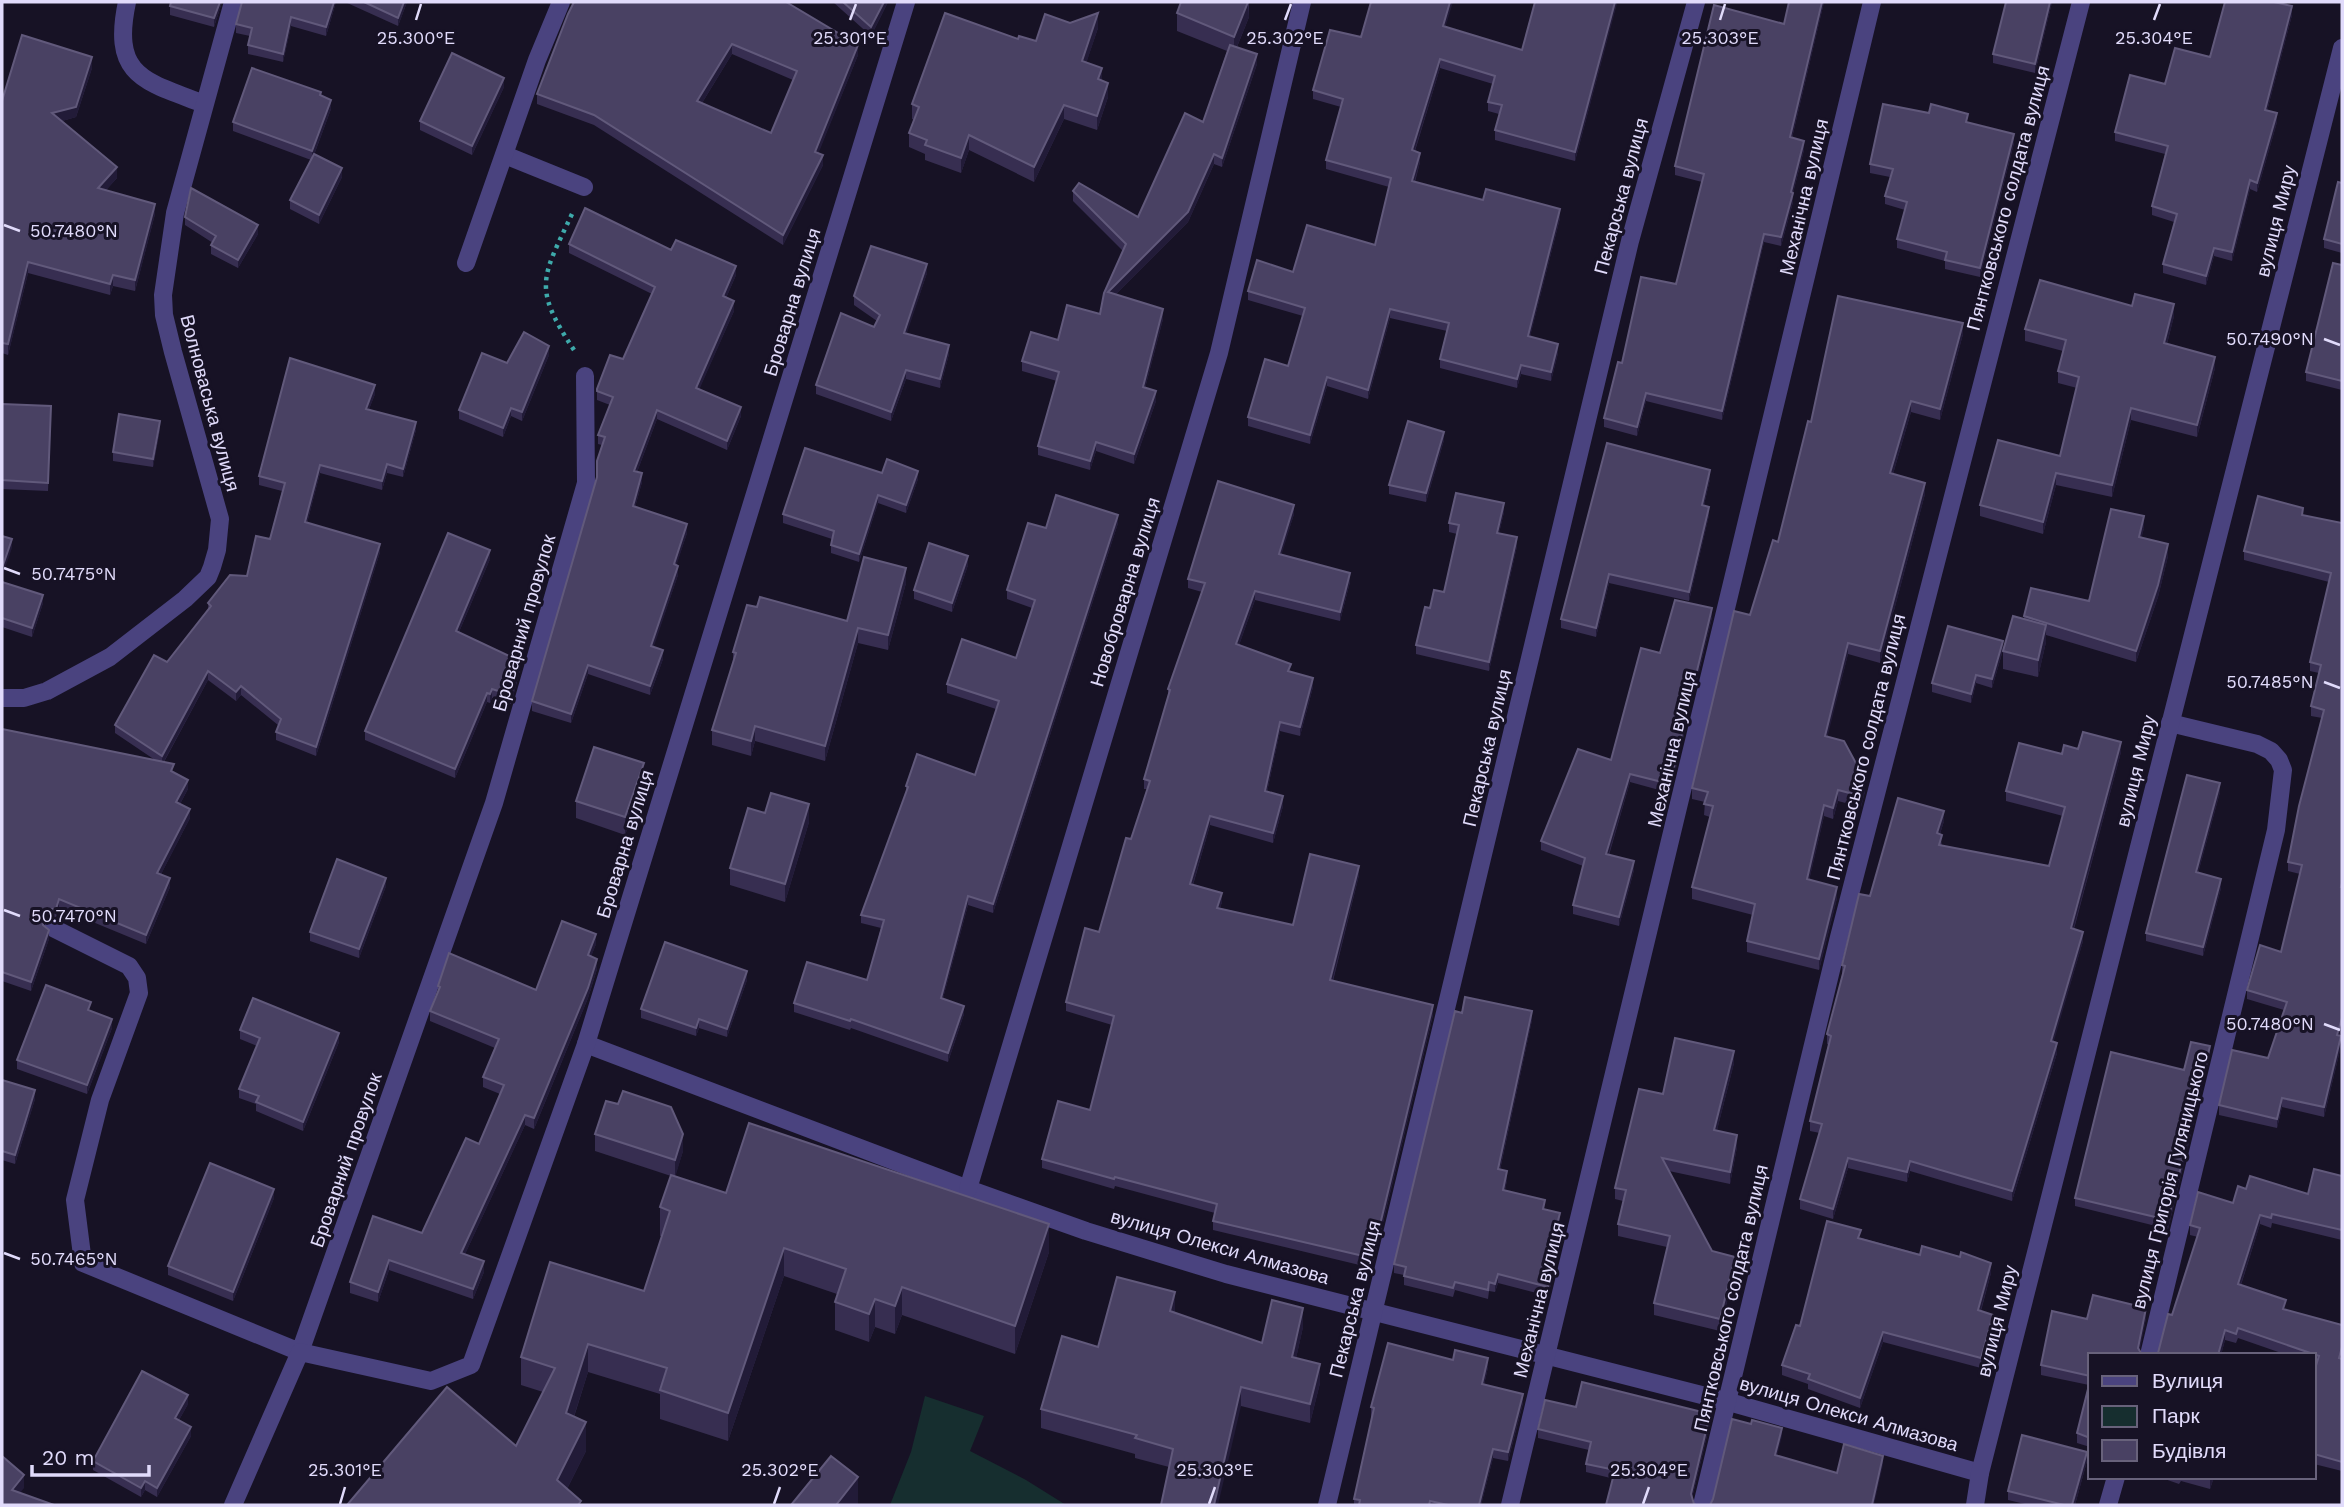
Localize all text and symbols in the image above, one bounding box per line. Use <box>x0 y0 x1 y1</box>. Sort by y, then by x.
text: 25.300°E <box>377 27 455 48</box>
text: 25.301°E <box>813 27 887 48</box>
text: 25.302°E <box>1246 27 1324 48</box>
text: 25.303°E <box>1681 27 1759 48</box>
text: 25.304°E <box>2115 27 2193 48</box>
street label: Пянтковського солдата вулиця <box>1961 63 2055 333</box>
street label: Пекарська вулиця <box>1589 115 1653 277</box>
street label: Механічна вулиця <box>1775 117 1833 277</box>
street label: вулиця Миру <box>2251 162 2301 279</box>
text: 50.7480°N <box>30 220 118 241</box>
street label: Броварна вулиця <box>759 225 825 379</box>
street label: Волноваська вулиця <box>175 312 245 494</box>
text: 50.7490°N <box>2226 328 2314 349</box>
street label: Новоброварна вулиця <box>1085 494 1165 690</box>
street label: Броварний провулок <box>488 531 560 714</box>
text: 50.7475°N <box>31 563 117 584</box>
street label: Пянтковського солдата вулиця <box>1822 612 1910 882</box>
street label: Пекарська вулиця <box>1458 667 1516 829</box>
street label: Механічна вулиця <box>1643 669 1701 829</box>
text: 50.7485°N <box>2226 671 2314 692</box>
street label: вулиця Миру <box>2111 712 2161 829</box>
street label: Броварна вулиця <box>592 767 658 921</box>
text: 50.7470°N <box>31 905 117 926</box>
text: 50.7480°N <box>2226 1013 2314 1034</box>
street label: вулиця Григорія Гуляницького <box>2127 1049 2213 1311</box>
street label: Броварний провулок <box>305 1069 387 1250</box>
street label: Пянтковського солдата вулиця <box>1689 1162 1773 1434</box>
street label: вулиця Олекси Алмазова <box>1108 1205 1332 1289</box>
street label: Пекарська вулиця <box>1324 1218 1386 1380</box>
street label: Механічна вулиця <box>1509 1220 1569 1380</box>
text: 50.7465°N <box>30 1248 118 1269</box>
street label: вулиця Миру <box>1972 1262 2022 1379</box>
legend <box>2088 1353 2316 1479</box>
text: Вулиця <box>2152 1368 2223 1393</box>
street label: вулиця Олекси Алмазова <box>1737 1372 1961 1456</box>
text: Парк <box>2152 1403 2200 1428</box>
scale bar <box>32 1434 149 1478</box>
text: Будівля <box>2152 1438 2226 1463</box>
text: 20 m <box>42 1445 94 1470</box>
text: 25.301°E <box>308 1459 382 1480</box>
text: 25.302°E <box>741 1459 819 1480</box>
text: 25.303°E <box>1176 1459 1254 1480</box>
text: 25.304°E <box>1610 1459 1688 1480</box>

